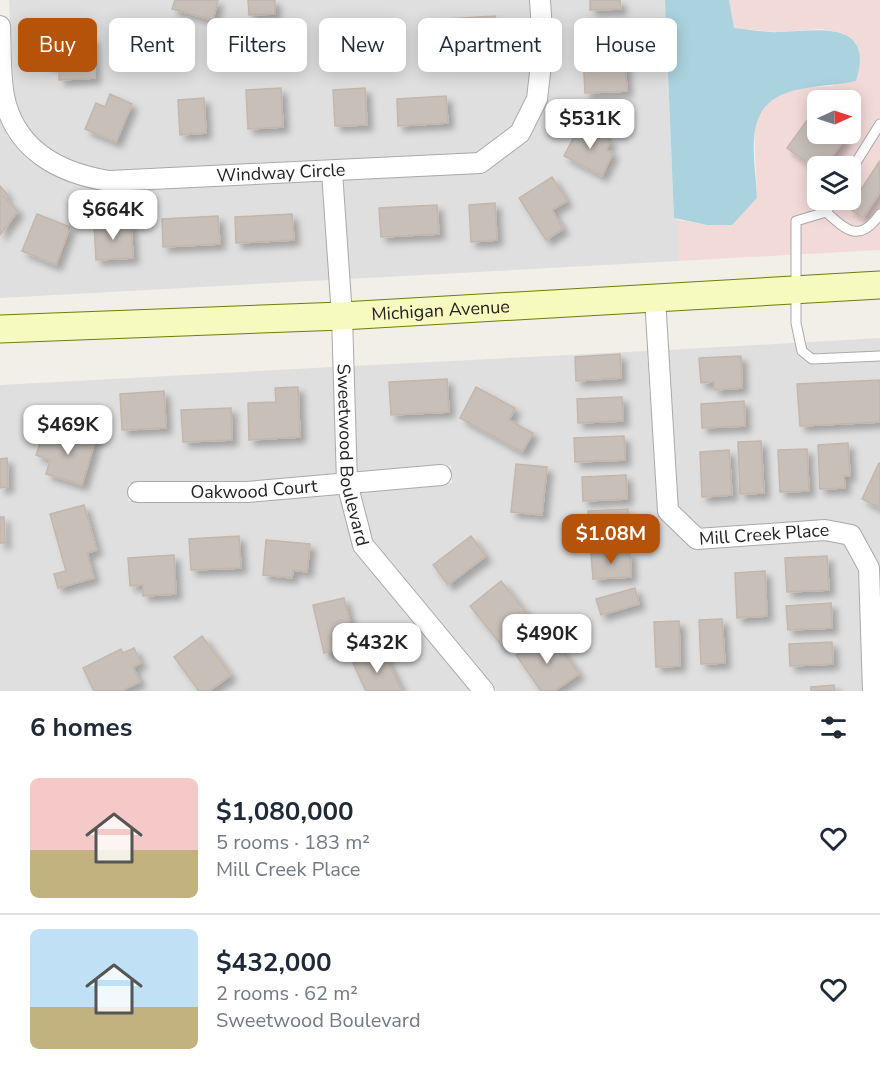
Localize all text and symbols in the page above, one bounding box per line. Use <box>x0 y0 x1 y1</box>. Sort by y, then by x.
chip: Buy <box>18 18 97 72</box>
chip: Rent <box>109 18 195 72</box>
chip: Filters <box>207 18 307 72</box>
chip: New <box>319 18 406 72</box>
chip: Apartment <box>418 18 562 72</box>
chip: House <box>574 18 677 72</box>
north arrow <box>807 90 861 144</box>
map controls <box>807 90 861 210</box>
pin: $531K <box>548 99 632 150</box>
text: $531K <box>559 105 621 132</box>
button: layers <box>807 156 861 210</box>
street label: Windway Circle <box>216 158 346 188</box>
pin: $664K <box>71 190 155 241</box>
text: $664K <box>82 196 144 223</box>
street label: Michigan Avenue <box>371 294 510 326</box>
street label: Sweetwood Boulevard <box>331 363 375 549</box>
pin: $469K <box>26 405 110 456</box>
text: $469K <box>37 411 99 438</box>
street label: Oakwood Court <box>190 474 319 504</box>
pin: $1.08M <box>562 514 660 565</box>
street label: Mill Creek Place <box>698 518 830 551</box>
text: $1.08M <box>576 520 646 547</box>
pin: $490K <box>505 614 589 665</box>
text: $490K <box>516 620 578 647</box>
pin: $432K <box>335 623 419 674</box>
text: $432K <box>346 629 408 656</box>
text: 6 homes <box>30 710 132 745</box>
icon: filters <box>817 711 850 744</box>
text: $1,080,000 <box>216 794 354 829</box>
icon: home <box>78 802 150 874</box>
icon: heart <box>817 822 850 855</box>
text: 5 rooms · 183 m² <box>216 829 370 856</box>
text: Mill Creek Place <box>216 856 361 883</box>
text: $432,000 <box>216 945 332 980</box>
icon: home <box>78 953 150 1025</box>
icon: heart <box>817 973 850 1006</box>
text: 2 rooms · 62 m² <box>216 980 358 1007</box>
text: Sweetwood Boulevard <box>216 1007 421 1034</box>

